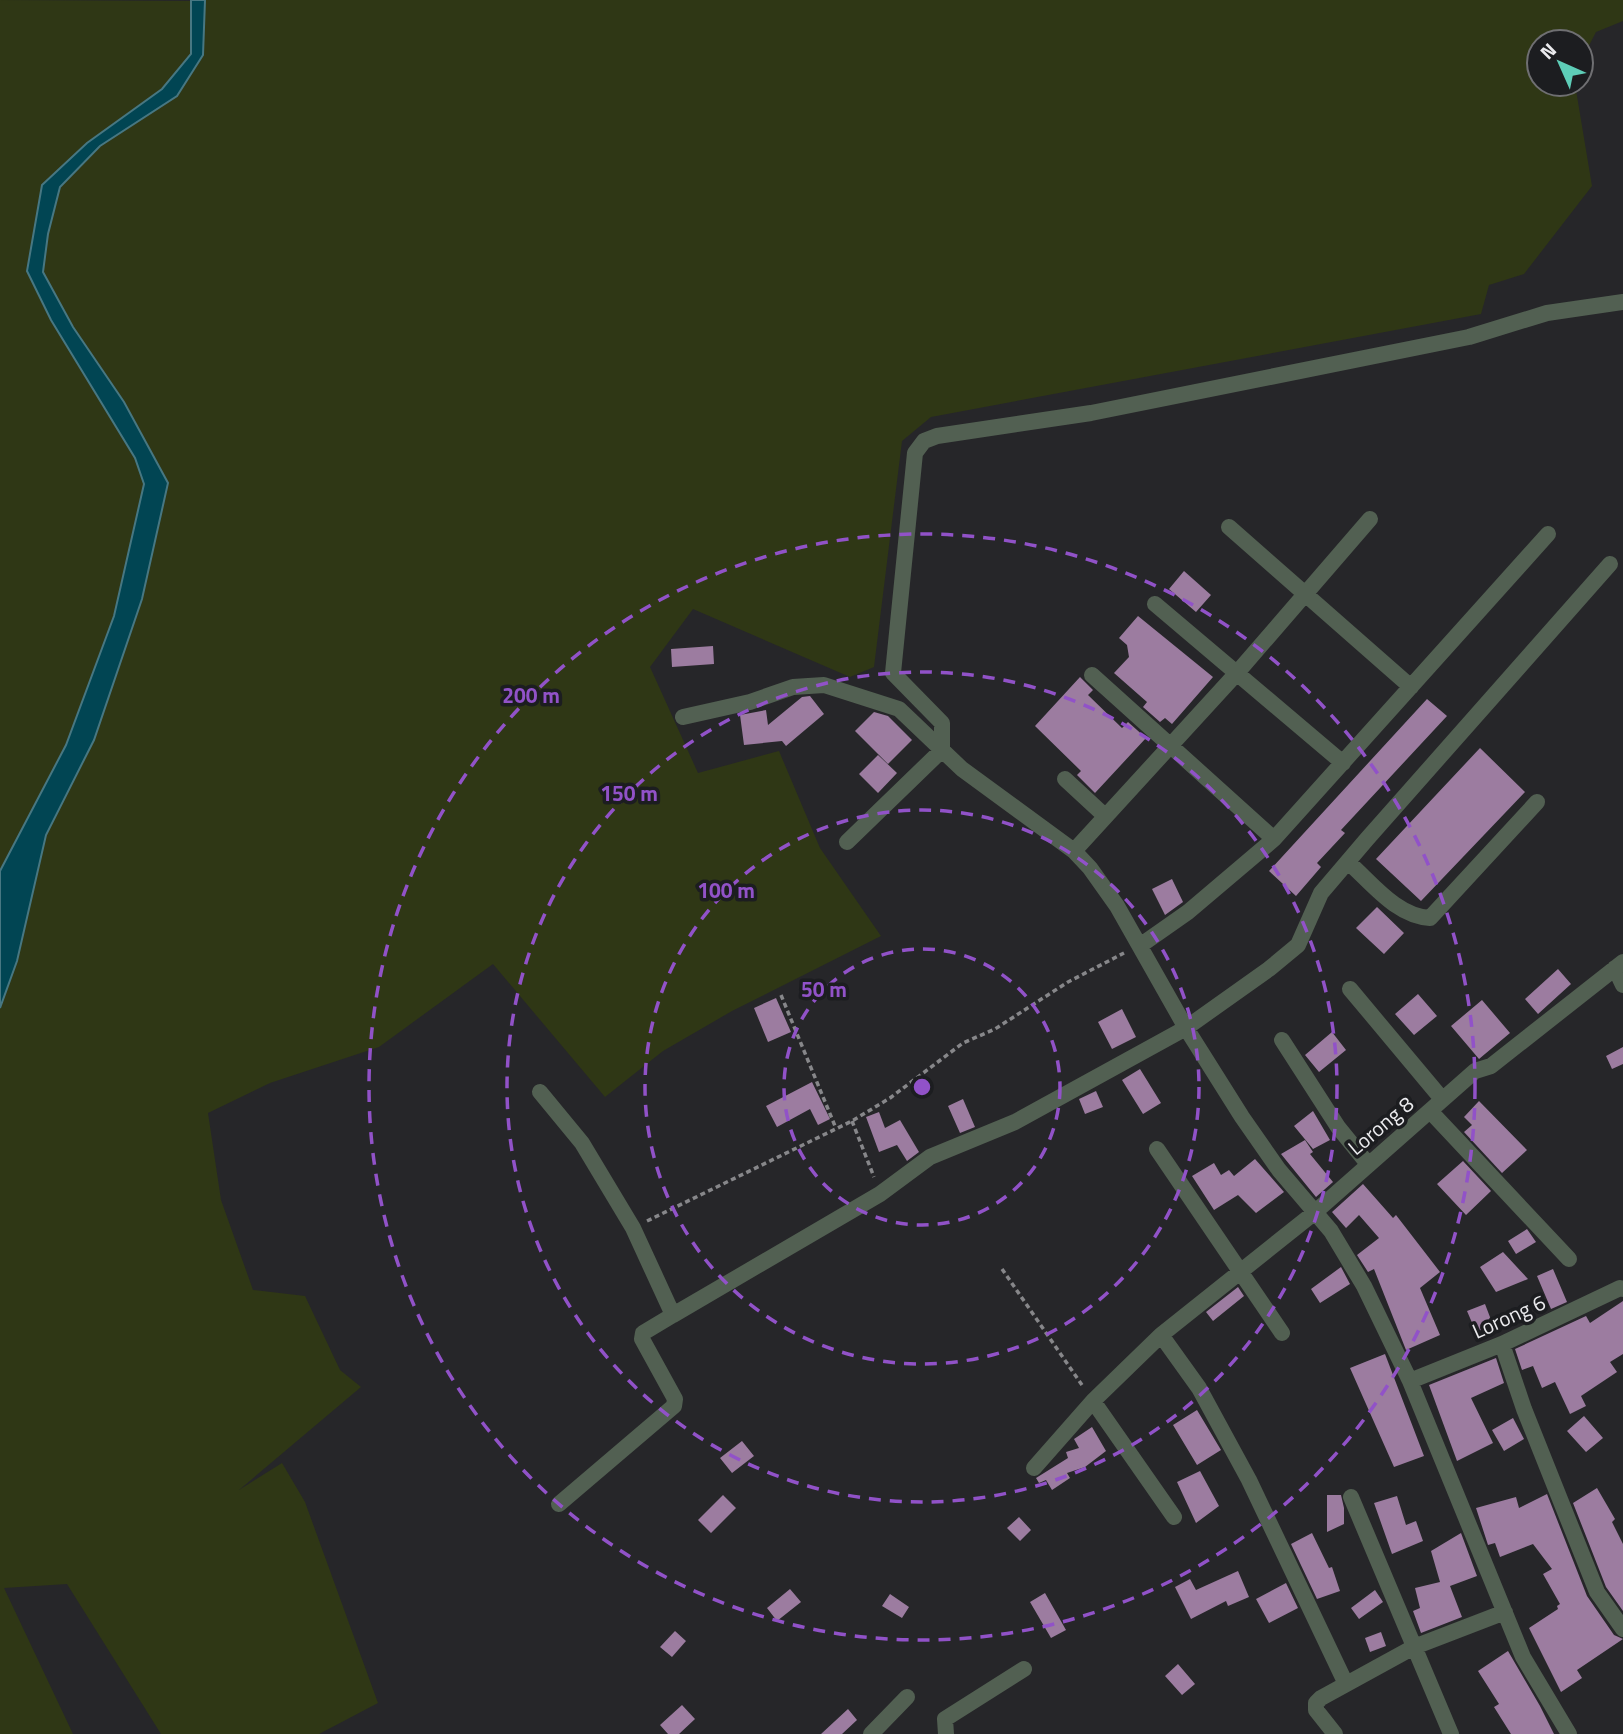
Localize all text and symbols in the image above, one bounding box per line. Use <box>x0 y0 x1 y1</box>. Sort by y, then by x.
north arrow <box>1525 28 1595 98</box>
text: N <box>1533 36 1563 66</box>
text: 200 m <box>502 679 560 711</box>
text: 150 m <box>600 777 658 809</box>
text: 100 m <box>697 874 755 906</box>
text: 50 m <box>801 973 847 1005</box>
centre of rings <box>910 1075 934 1099</box>
street label: Lorong 8 <box>1340 1088 1421 1162</box>
street label: Lorong 6 <box>1467 1286 1551 1346</box>

